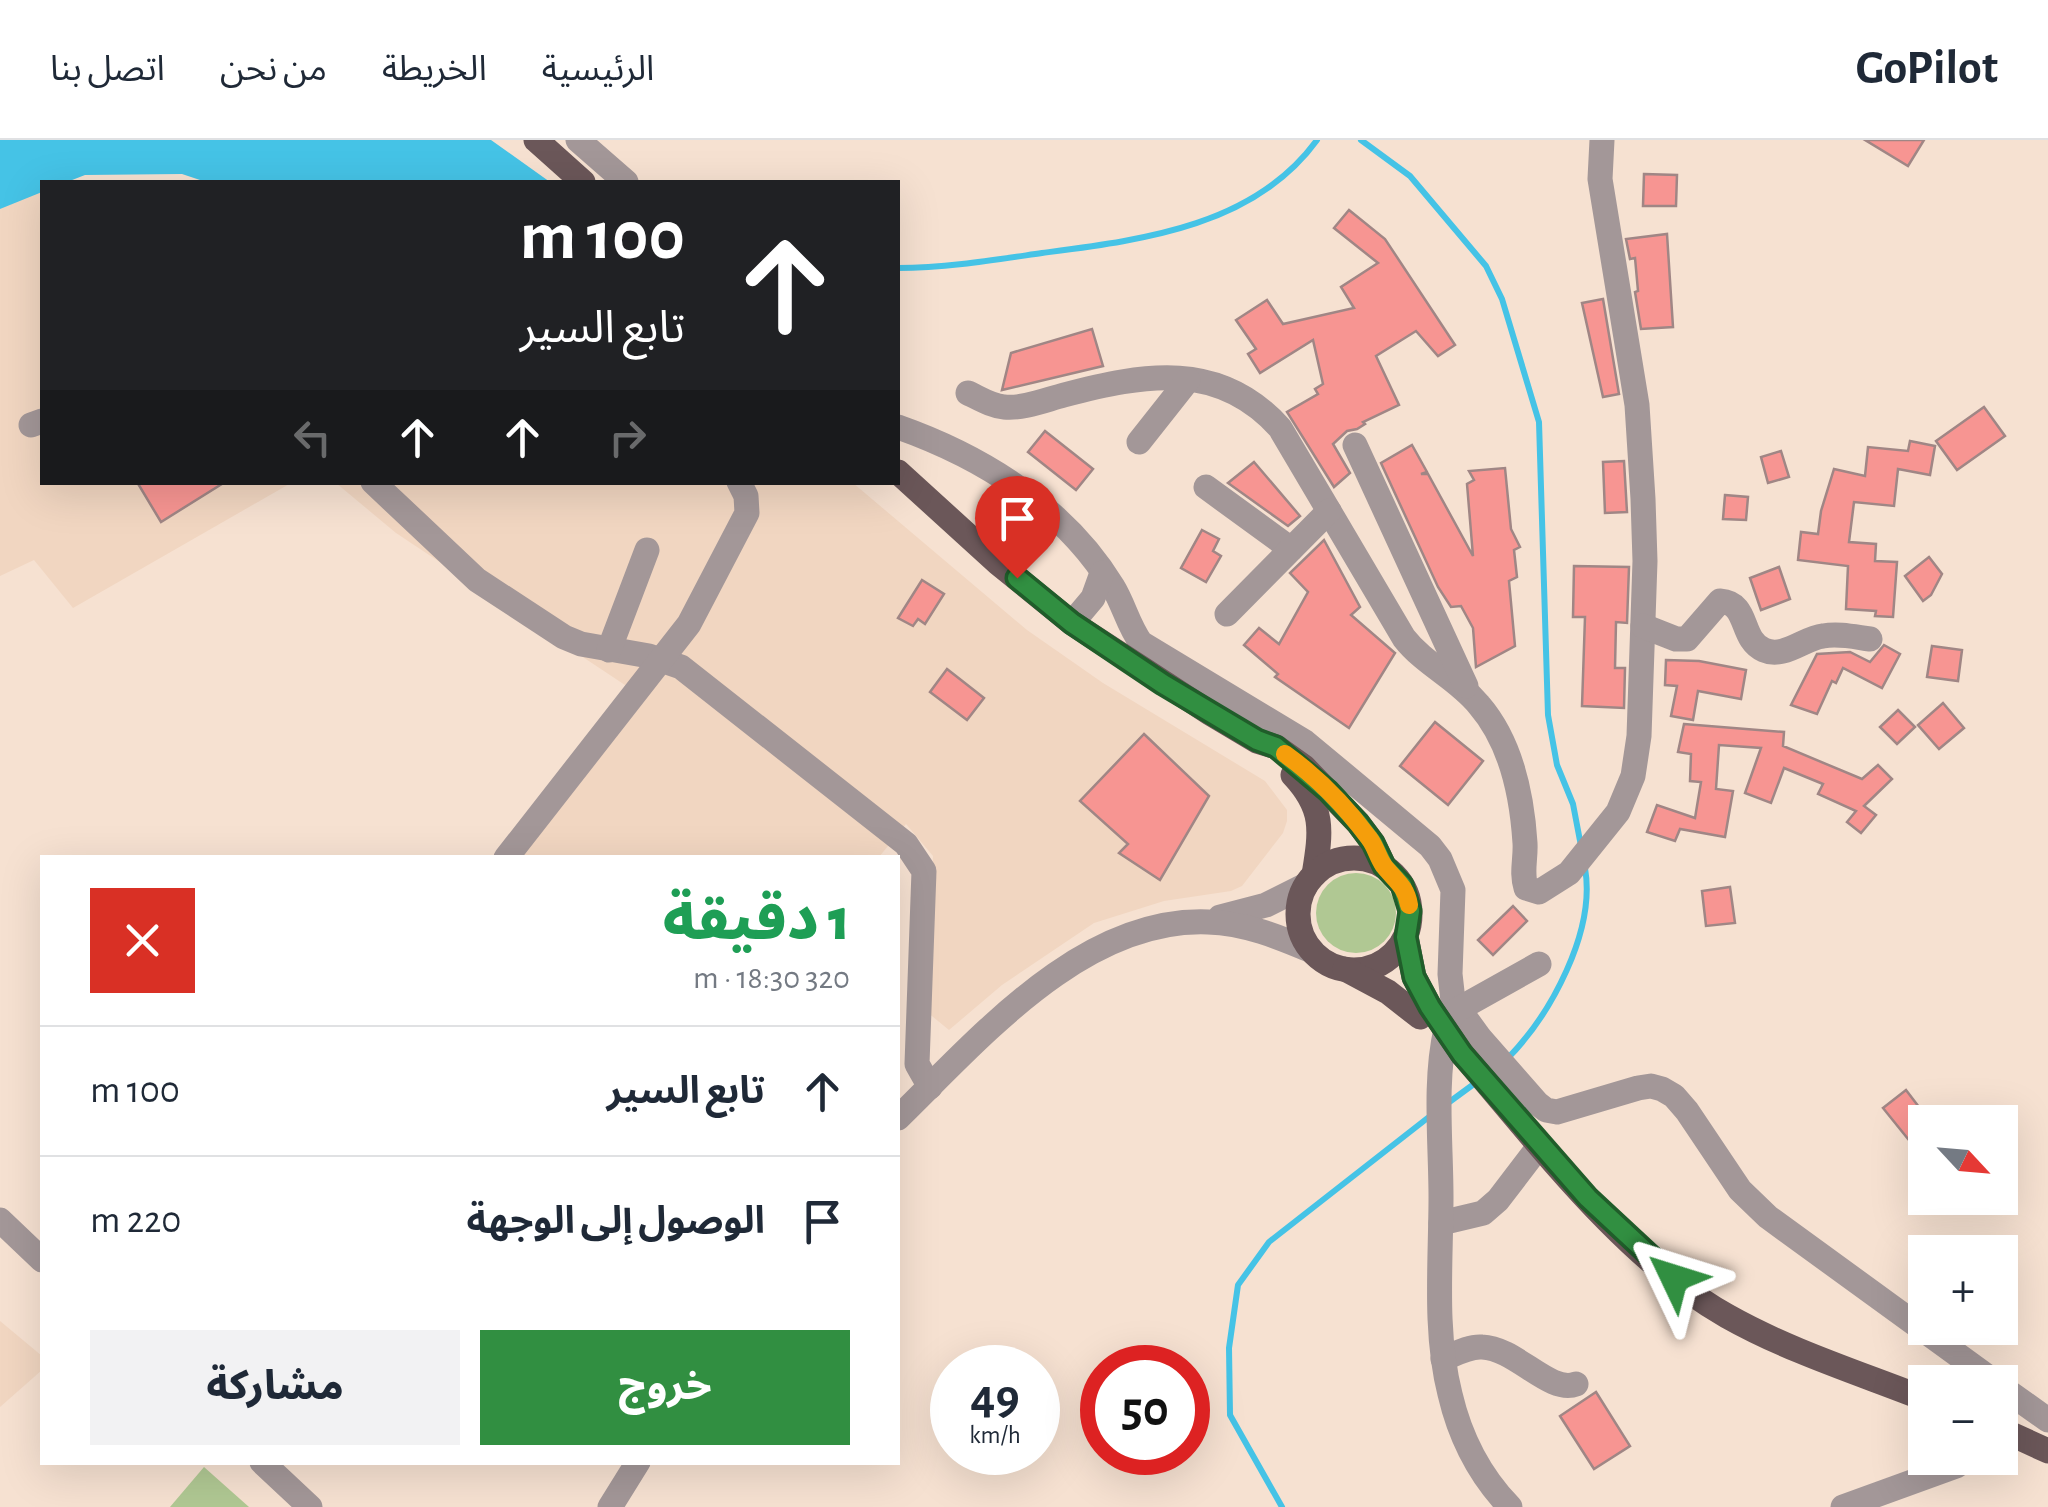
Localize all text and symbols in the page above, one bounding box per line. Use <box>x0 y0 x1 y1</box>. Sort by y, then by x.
text: GoPilot <box>1856 45 1998 93</box>
text: اتصل بنا <box>50 52 165 87</box>
text: من نحن <box>220 52 327 87</box>
text: الخريطة <box>382 52 487 87</box>
text: الرئيسية <box>542 52 654 87</box>
text: 100 m <box>520 202 685 272</box>
icon: ahead <box>720 220 850 350</box>
text: تابع السير <box>520 306 685 351</box>
icon: left <box>285 410 340 465</box>
icon: ahead <box>390 410 445 465</box>
icon: ahead <box>495 410 550 465</box>
icon: right <box>600 410 655 465</box>
pin <box>975 476 1060 579</box>
icon: arrive <box>990 491 1045 546</box>
button: close <box>90 888 195 993</box>
text: 1 دقيقة <box>663 891 850 951</box>
text: 320 m · 18:30 <box>693 962 850 994</box>
icon: ahead <box>795 1064 850 1119</box>
text: 100 m <box>90 1072 180 1110</box>
text: تابع السير <box>607 1073 765 1111</box>
north arrow <box>1908 1105 2018 1215</box>
map controls <box>1908 1105 2018 1475</box>
icon: arrive <box>795 1194 850 1249</box>
text: 220 m <box>90 1202 181 1240</box>
text: الوصول إلى الوجهة <box>467 1203 765 1241</box>
position arrow <box>1622 1226 1726 1330</box>
button: + <box>1908 1235 2018 1345</box>
button: مشاركة <box>90 1330 460 1445</box>
button: خروج <box>480 1330 850 1445</box>
speed limit sign: 50 <box>1080 1345 1210 1475</box>
button: − <box>1908 1365 2018 1475</box>
text: 49 <box>970 1373 1020 1423</box>
text: km/h <box>969 1423 1021 1448</box>

